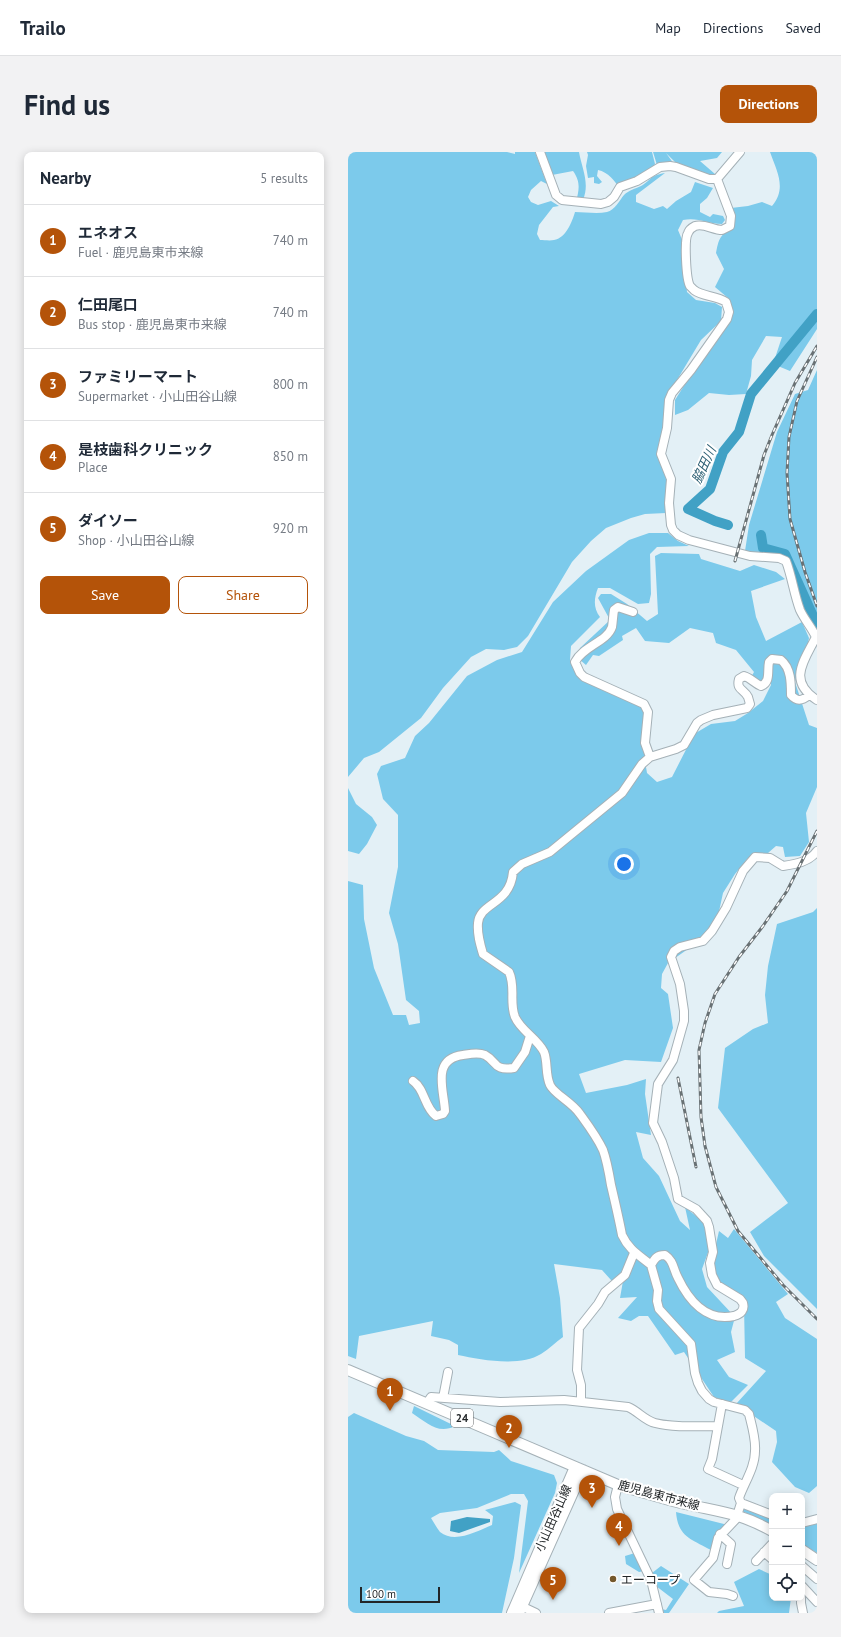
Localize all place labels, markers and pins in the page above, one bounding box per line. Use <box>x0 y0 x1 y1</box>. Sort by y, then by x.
pin: 1 <box>377 1378 403 1411</box>
pin: 2 <box>496 1415 522 1448</box>
pin: 3 <box>579 1475 605 1508</box>
pin: 4 <box>606 1513 632 1546</box>
pin: 5 <box>540 1567 566 1600</box>
place label: エーコープ <box>621 1572 680 1587</box>
marker: エーコープ <box>608 1574 618 1584</box>

